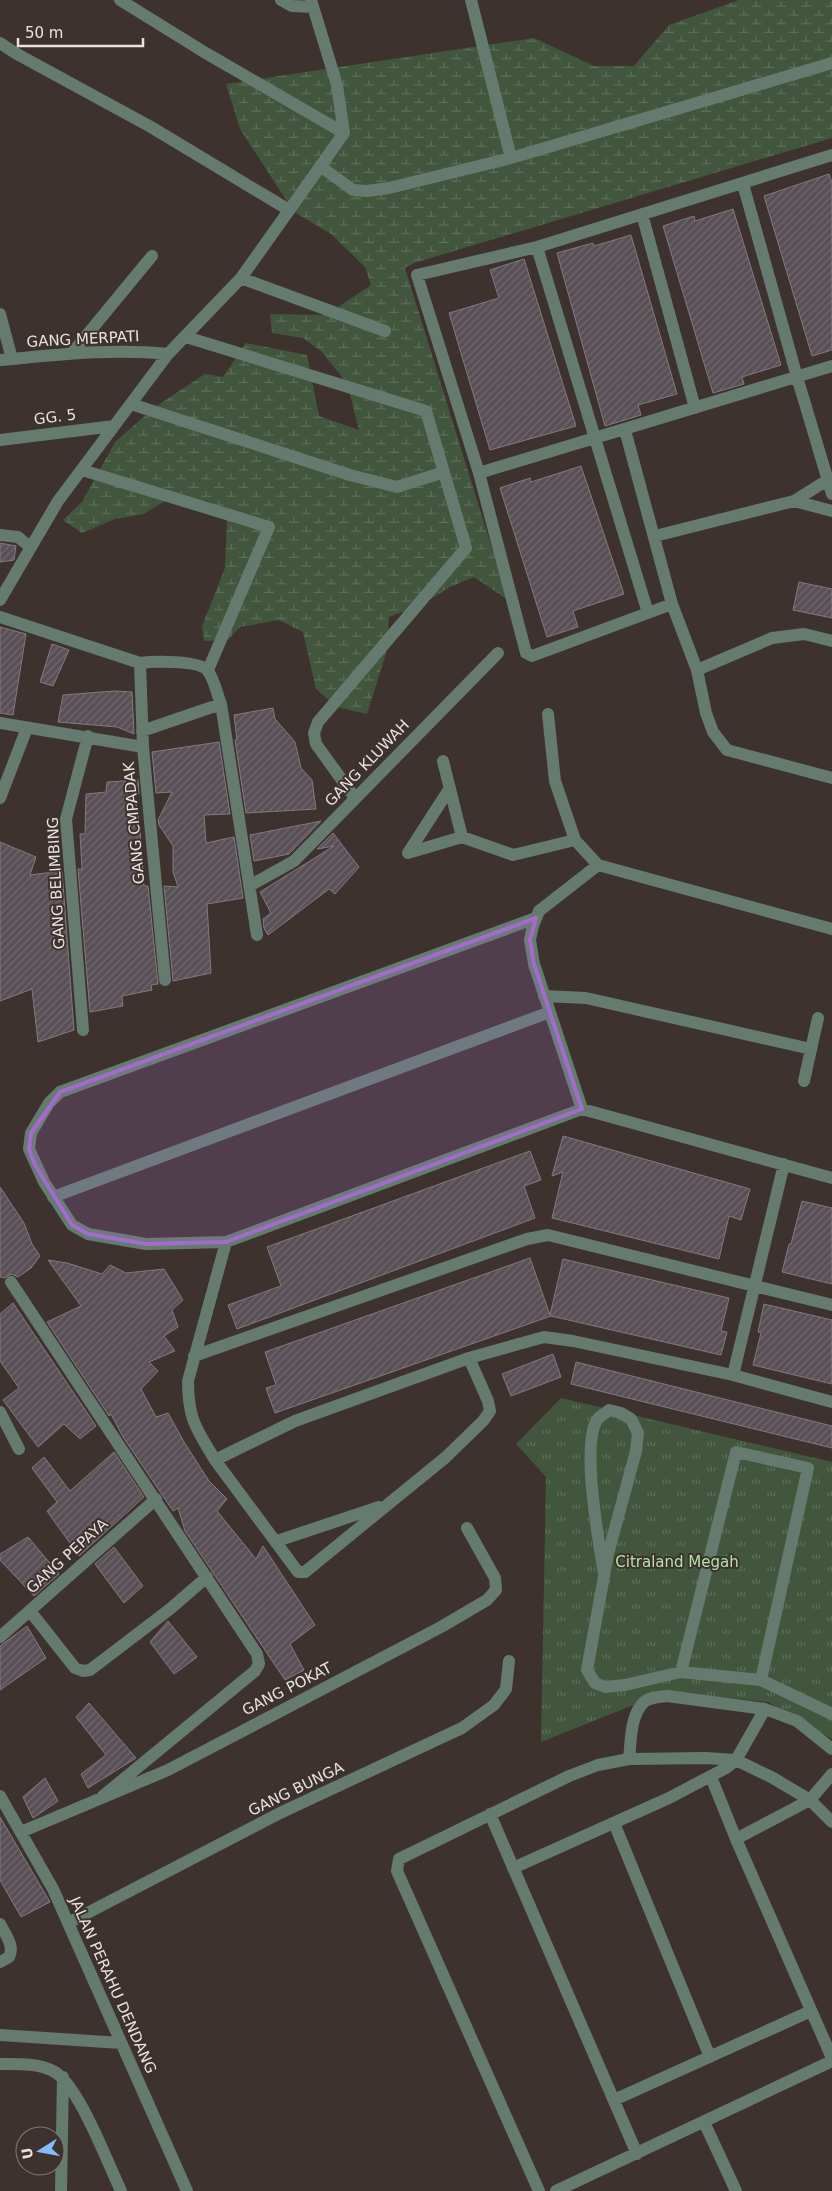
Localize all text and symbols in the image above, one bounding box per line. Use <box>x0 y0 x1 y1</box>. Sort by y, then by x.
scale bar <box>18 15 142 47</box>
text: 50 m <box>25 24 63 42</box>
street label: GANG MERPATI <box>26 327 140 351</box>
street label: GG. 5 <box>33 405 77 429</box>
street label: GANG KLUWAH <box>321 716 413 810</box>
street label: GANG CMPADAK <box>120 760 148 885</box>
street label: GANG BELIMBING <box>44 816 68 950</box>
street label: GANG PEPAYA <box>23 1514 112 1597</box>
park label: Citraland Megah <box>615 1553 739 1571</box>
street label: GANG POKAT <box>239 1658 336 1719</box>
street label: GANG BUNGA <box>245 1758 347 1820</box>
street label: JALAN PERAHU DENDANG <box>65 1893 160 2076</box>
north arrow <box>15 2126 65 2176</box>
text: U <box>18 2146 36 2161</box>

